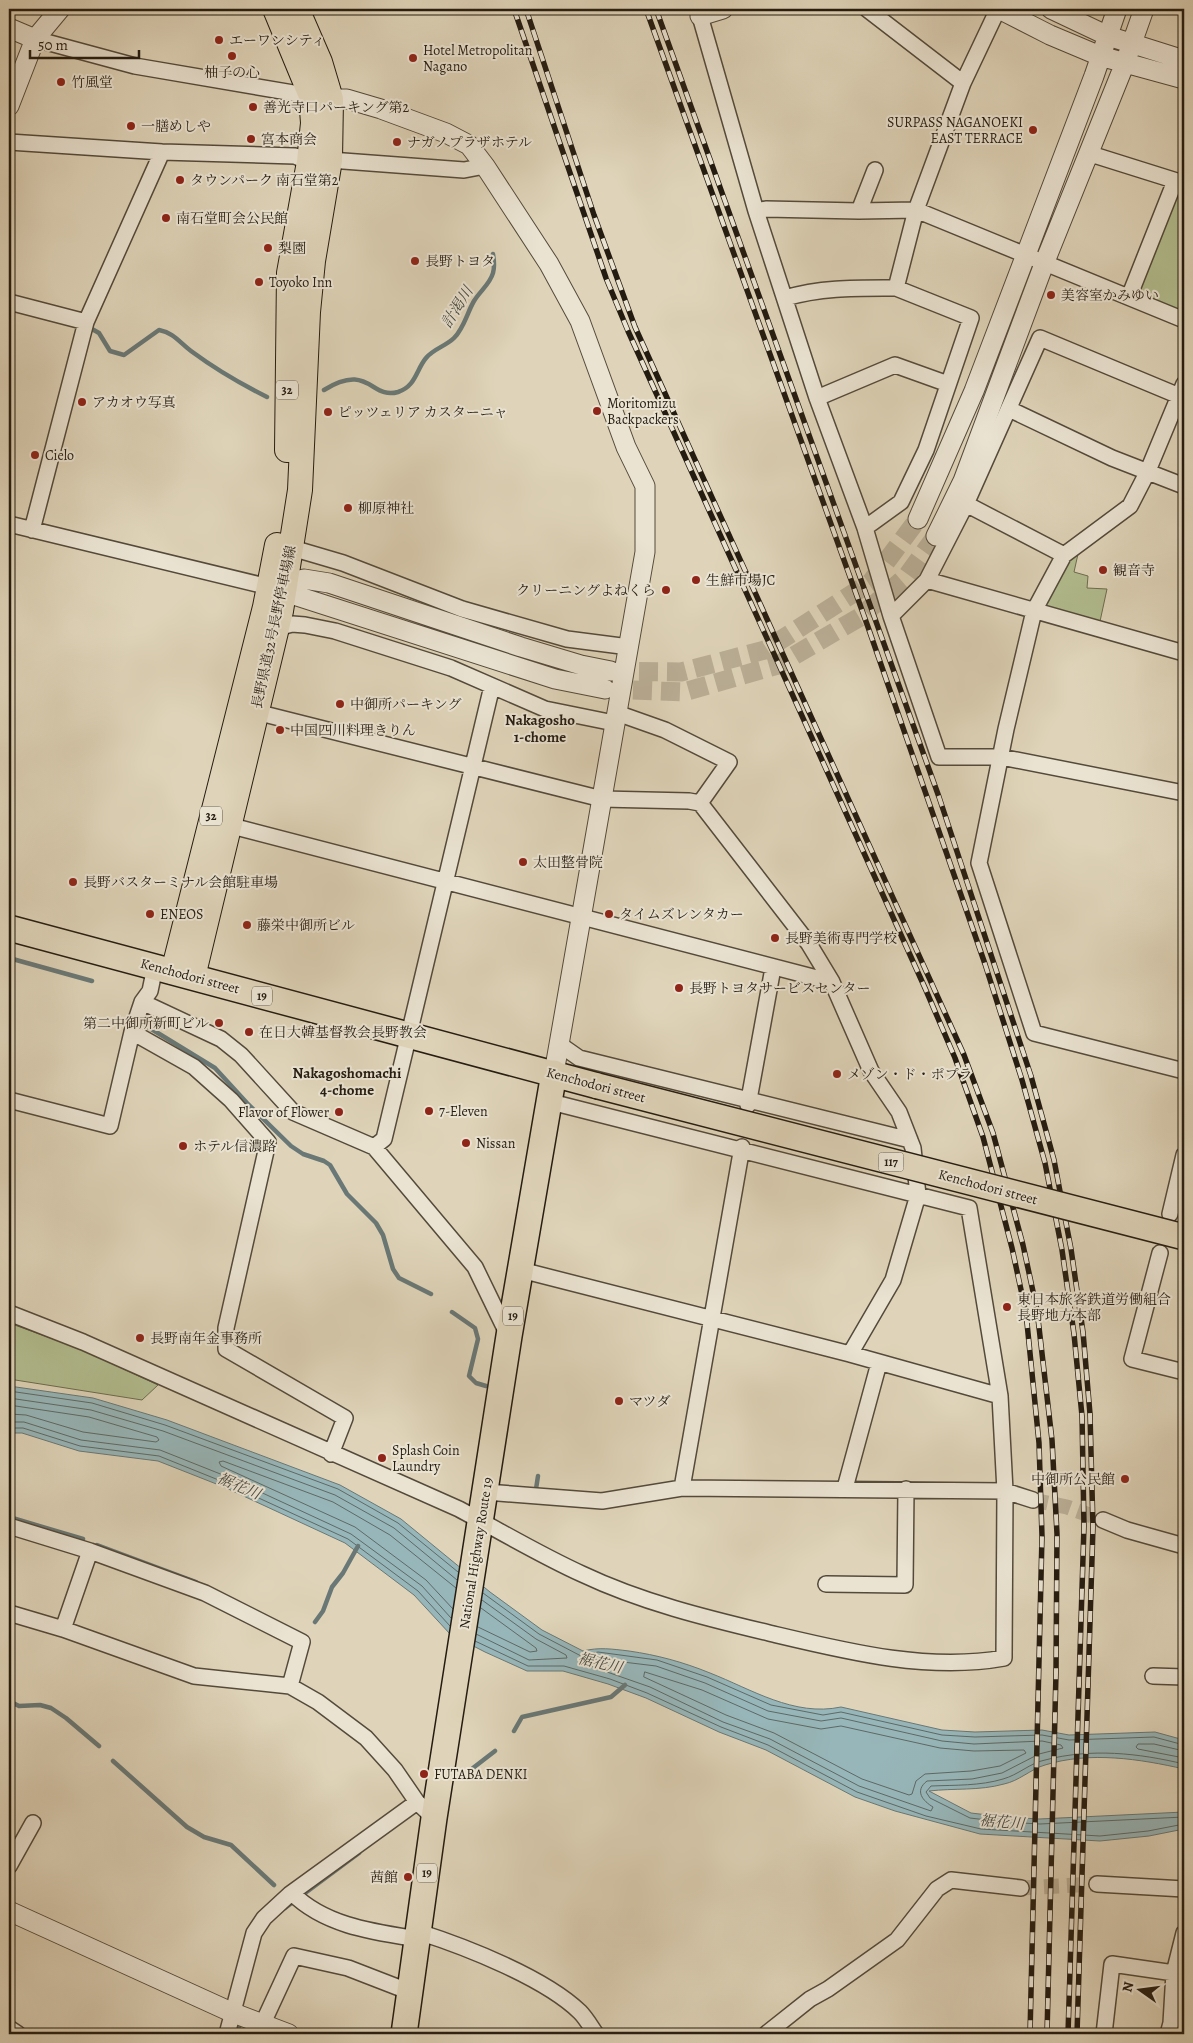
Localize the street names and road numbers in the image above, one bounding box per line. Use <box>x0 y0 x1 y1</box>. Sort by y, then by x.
road number: 32 <box>276 380 298 400</box>
street label: 長野県道32号長野停車場線 <box>247 544 301 710</box>
road number: 32 <box>200 806 222 826</box>
street label: Kenchodori street <box>138 954 242 998</box>
road number: 19 <box>252 986 272 1006</box>
street label: Kenchodori street <box>544 1063 648 1107</box>
road number: 117 <box>878 1152 904 1172</box>
street label: Kenchodori street <box>936 1165 1040 1209</box>
road number: 19 <box>503 1306 523 1325</box>
street label: National Highway Route 19 <box>455 1476 497 1630</box>
road number: 19 <box>417 1864 437 1882</box>

